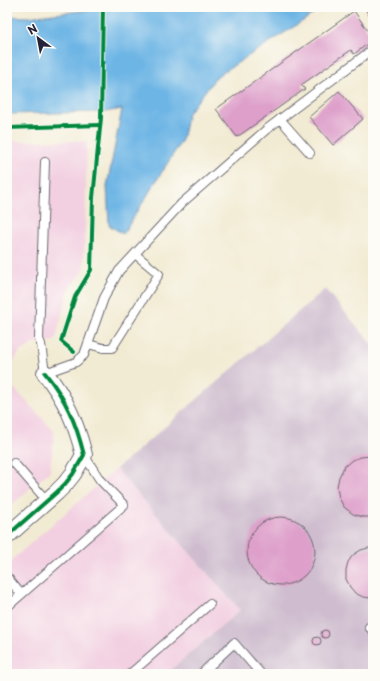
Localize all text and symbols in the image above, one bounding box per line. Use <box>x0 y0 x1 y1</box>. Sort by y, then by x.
north arrow <box>18 18 58 58</box>
text: N <box>24 19 41 39</box>

